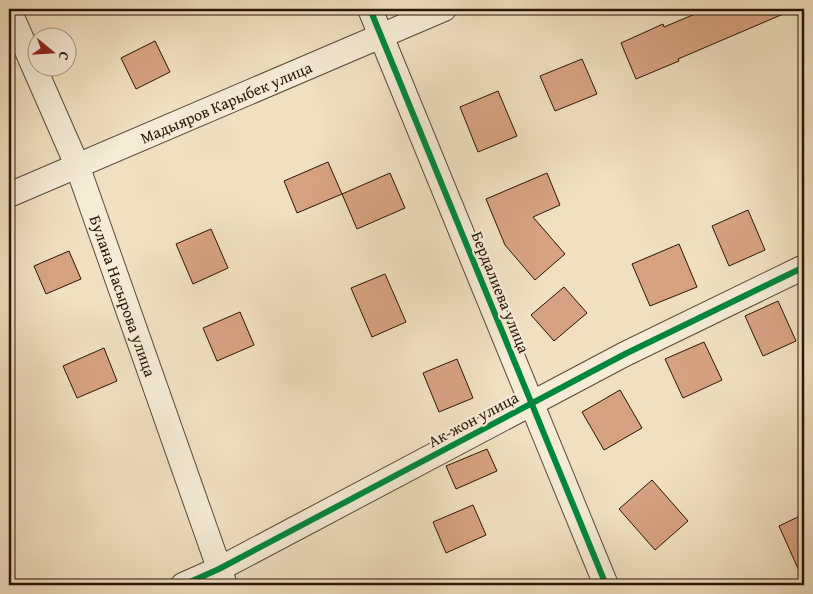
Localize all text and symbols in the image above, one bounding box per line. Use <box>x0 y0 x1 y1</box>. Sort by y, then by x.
north arrow <box>28 28 78 78</box>
text: С <box>54 49 75 63</box>
street label: Мадыяров Карыбек улица <box>136 55 316 150</box>
street label: Булана Насырова улица <box>84 212 163 380</box>
street label: Бердалиева улица <box>466 227 537 357</box>
street label: Ак-жон улица <box>423 385 523 453</box>

